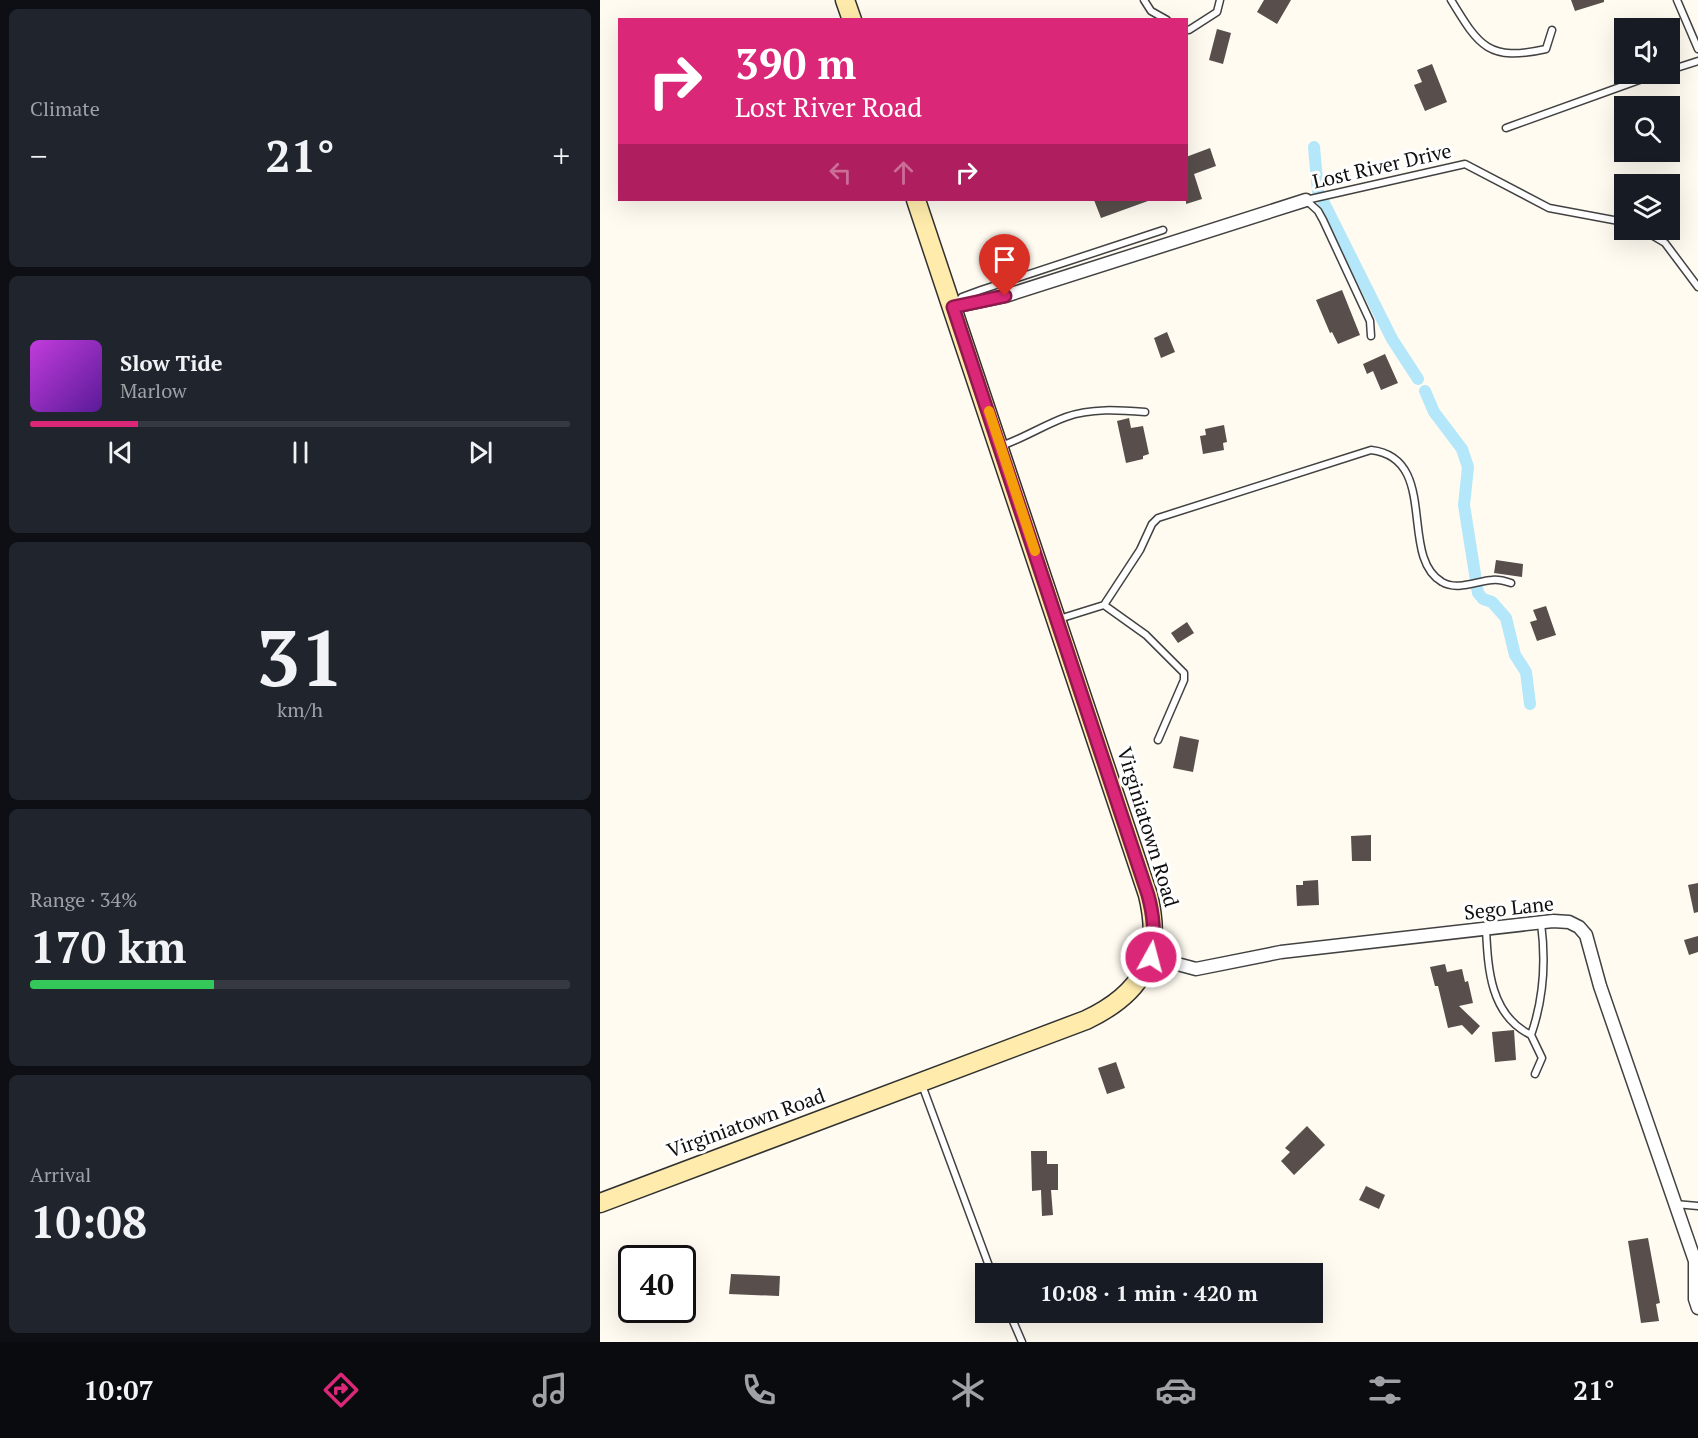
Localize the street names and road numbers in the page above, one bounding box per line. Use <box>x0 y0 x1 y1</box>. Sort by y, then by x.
street label: Lost River Drive <box>1310 136 1454 195</box>
street label: Virginiatown Road <box>1111 743 1186 910</box>
street label: Sego Lane <box>1463 889 1555 926</box>
street label: Virginiatown Road <box>663 1081 828 1164</box>

